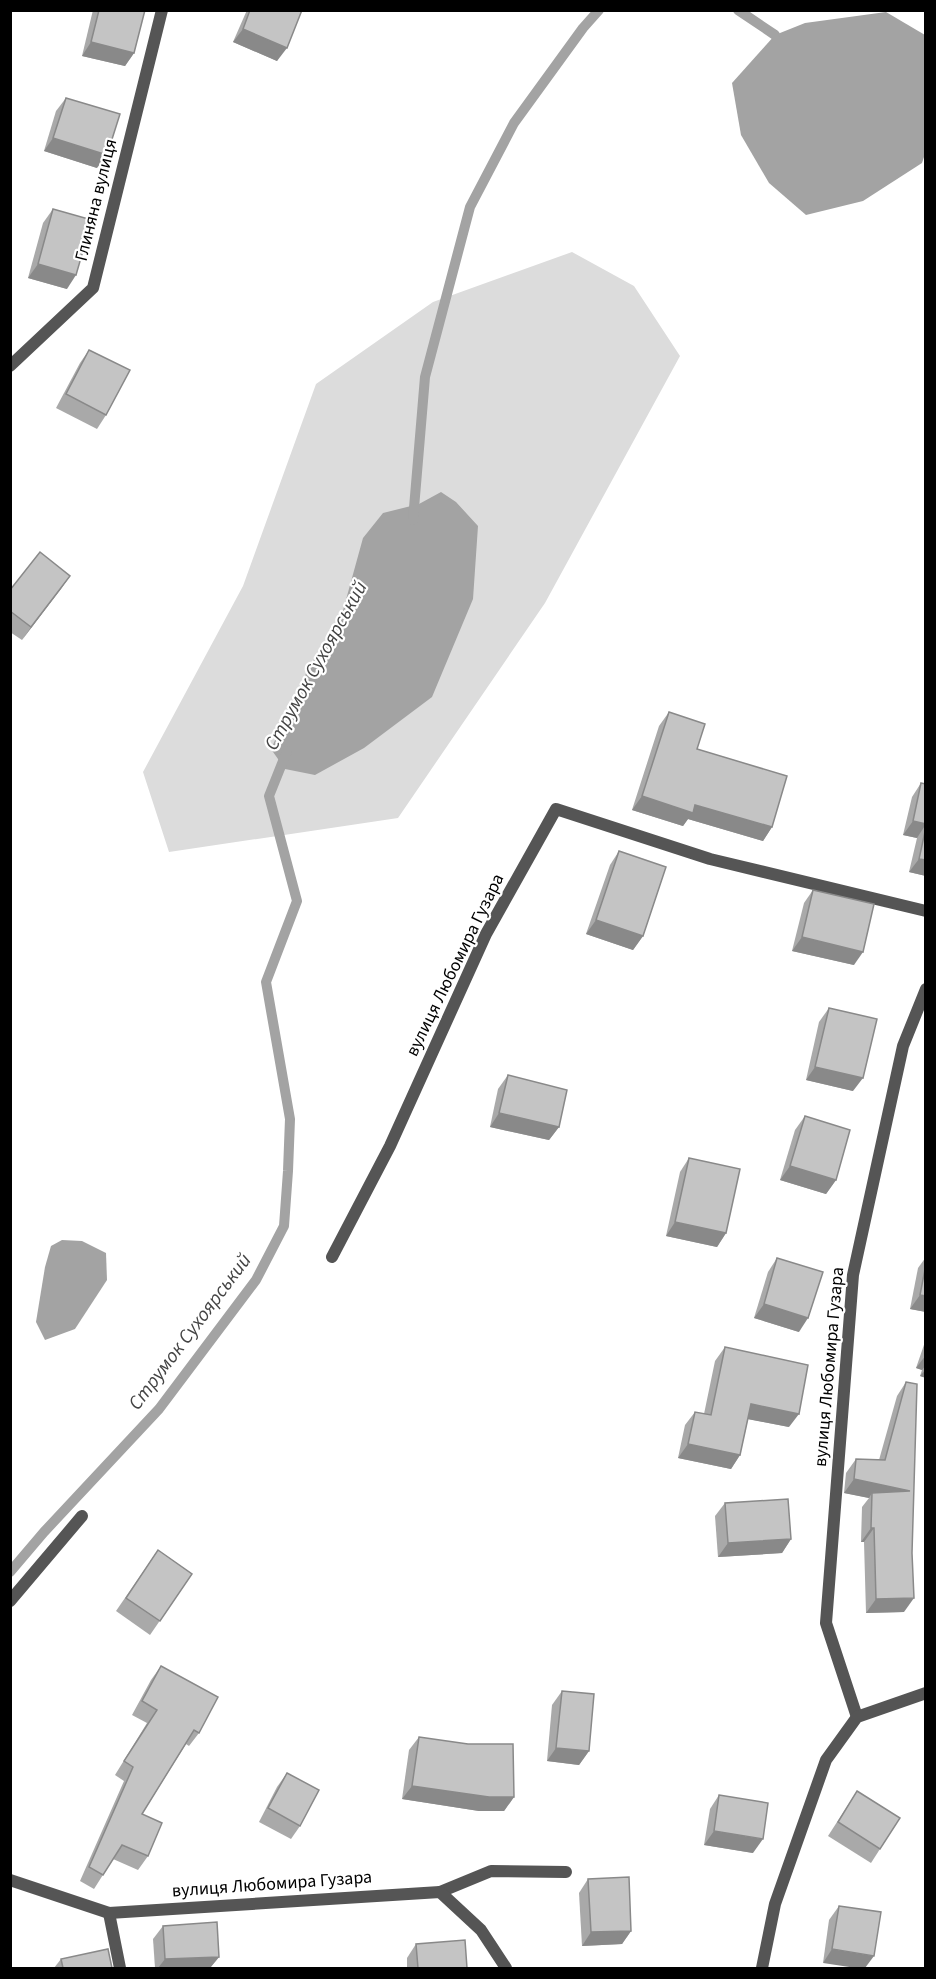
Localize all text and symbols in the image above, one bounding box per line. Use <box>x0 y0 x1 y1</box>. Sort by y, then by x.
street label: Глиняна вулиця <box>69 136 123 264</box>
water label: Струмок Сухоярський <box>258 576 374 756</box>
street label: вулиця Любомира Гузара <box>400 869 510 1061</box>
water label: Струмок Сухоярський <box>122 1248 258 1416</box>
street label: вулиця Любомира Гузара <box>808 1266 850 1468</box>
street label: вулиця Любомира Гузара <box>171 1865 373 1903</box>

